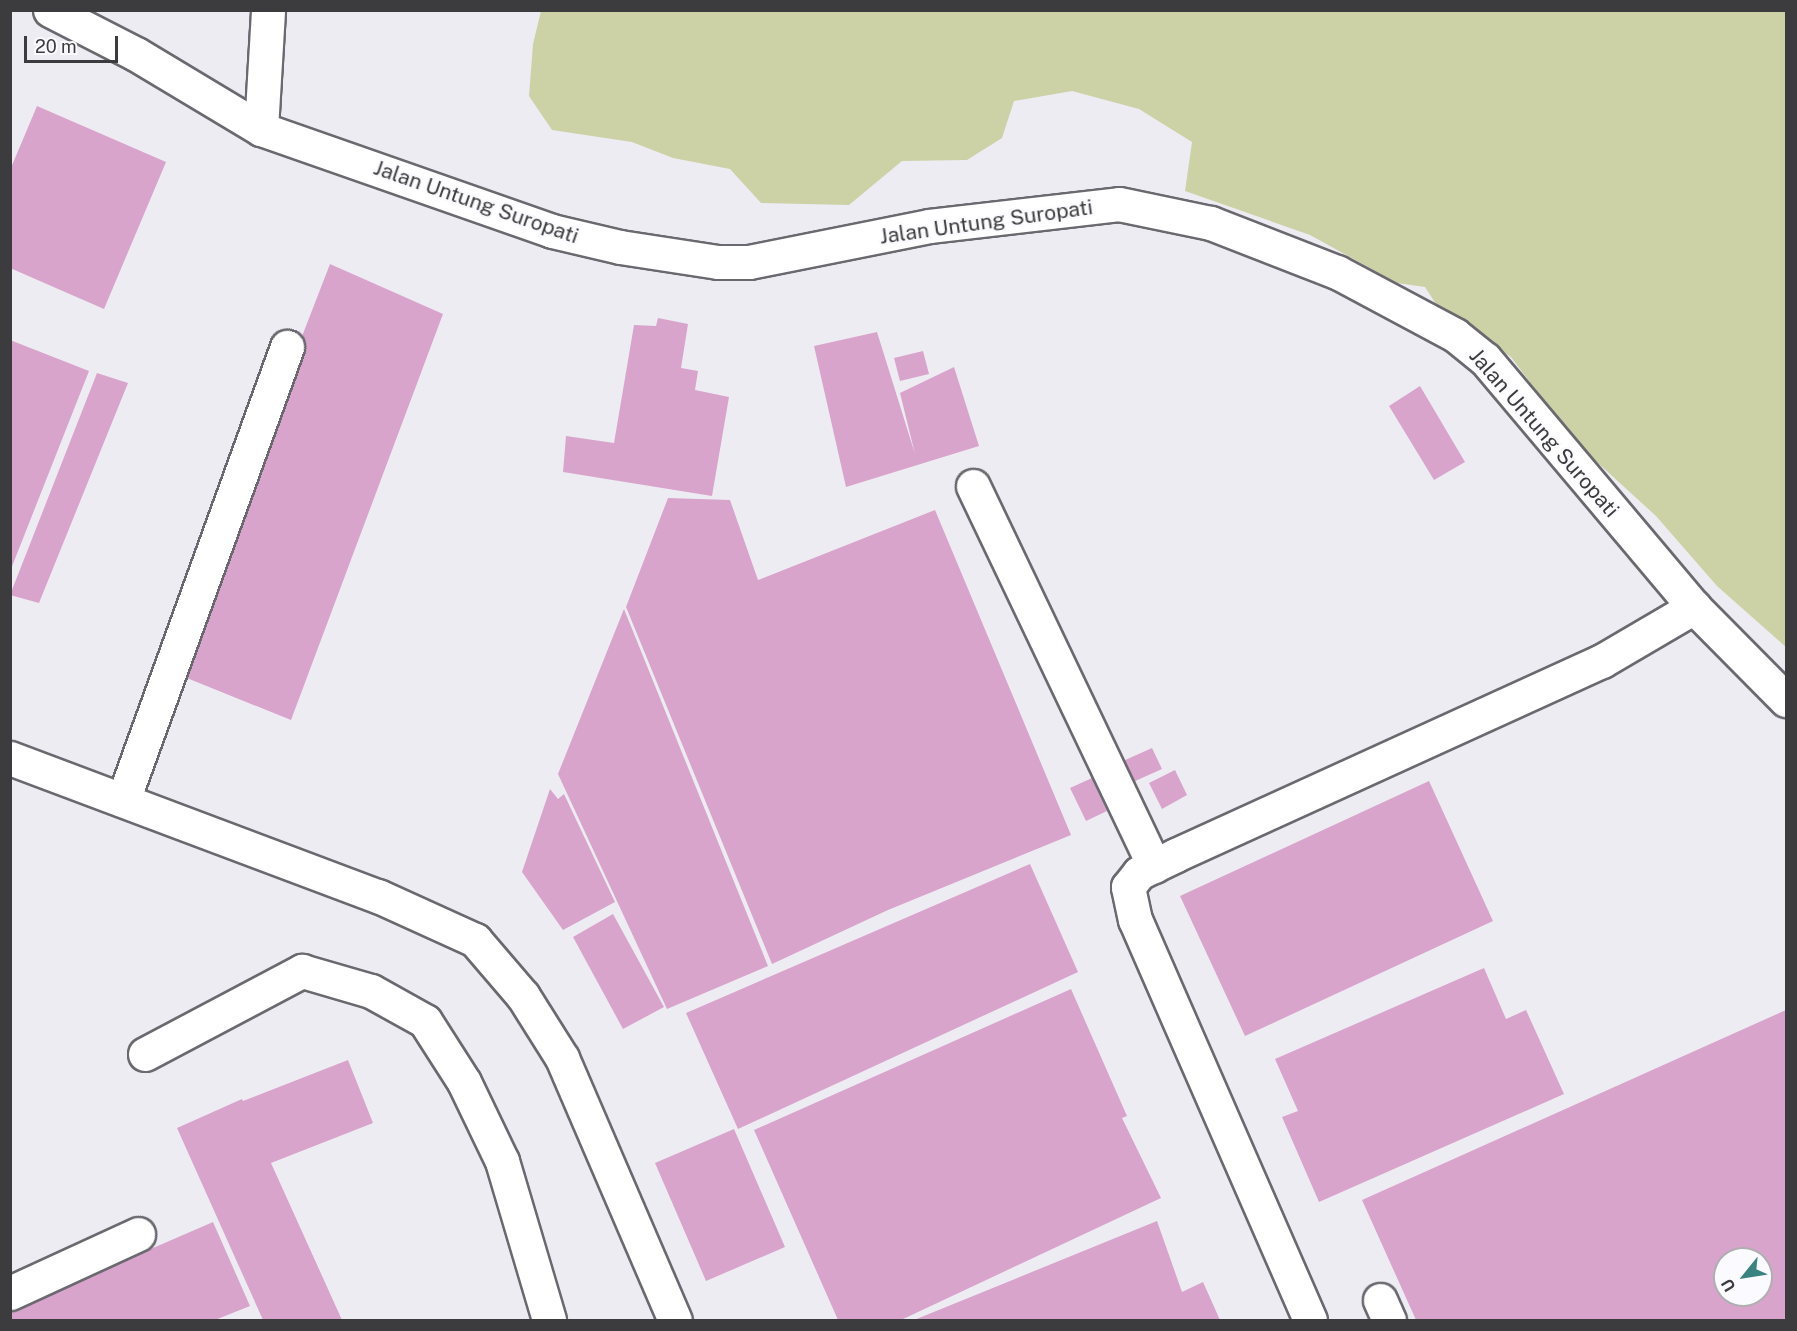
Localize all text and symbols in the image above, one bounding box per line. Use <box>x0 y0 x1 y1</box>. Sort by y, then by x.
scale bar <box>27 24 122 62</box>
text: 20 m <box>35 36 77 57</box>
street label: Jalan Untung Suropati <box>370 155 582 249</box>
street label: Jalan Untung Suropati <box>878 195 1094 249</box>
street label: Jalan Untung Suropati <box>1464 344 1624 522</box>
north arrow <box>1713 1247 1773 1307</box>
text: U <box>1718 1275 1740 1295</box>

